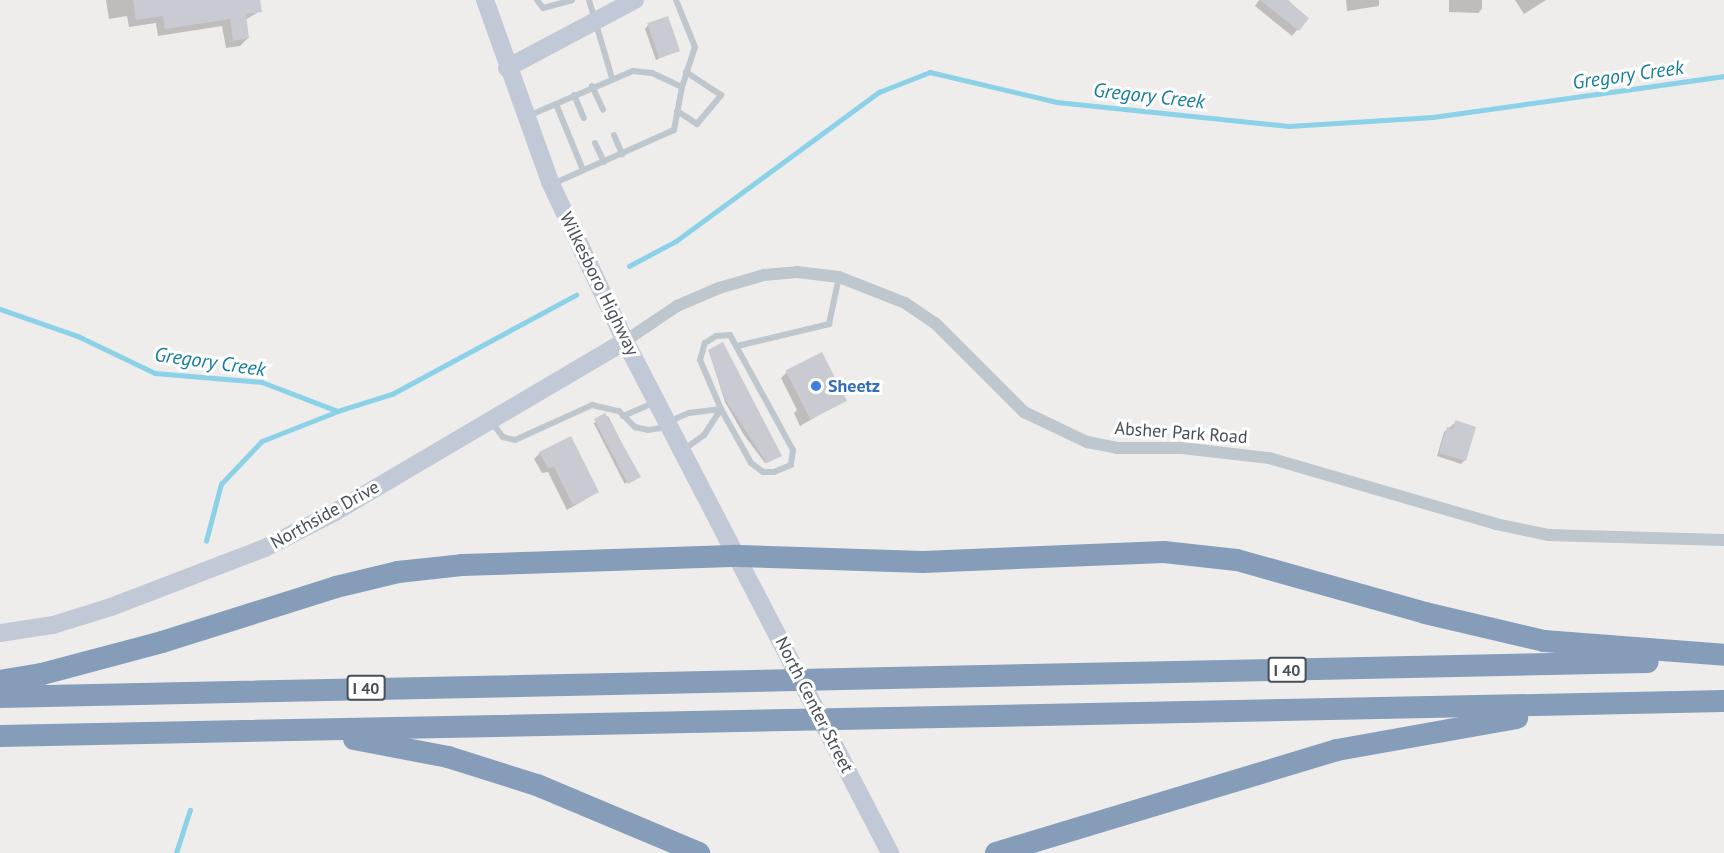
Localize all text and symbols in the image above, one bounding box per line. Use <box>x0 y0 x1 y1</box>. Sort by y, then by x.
water label: Gregory Creek <box>1571 55 1685 95</box>
water label: Gregory Creek <box>1092 78 1206 114</box>
street label: Wilkesboro Highway <box>555 209 643 359</box>
water label: Gregory Creek <box>153 342 267 382</box>
place label: Sheetz <box>828 375 880 397</box>
marker: Sheetz <box>809 379 823 393</box>
street label: Absher Park Road <box>1114 418 1248 448</box>
street label: Northside Drive <box>267 476 383 554</box>
street label: North Center Street <box>770 633 858 777</box>
road number: I 40 <box>1268 657 1306 683</box>
road number: I 40 <box>346 675 386 701</box>

